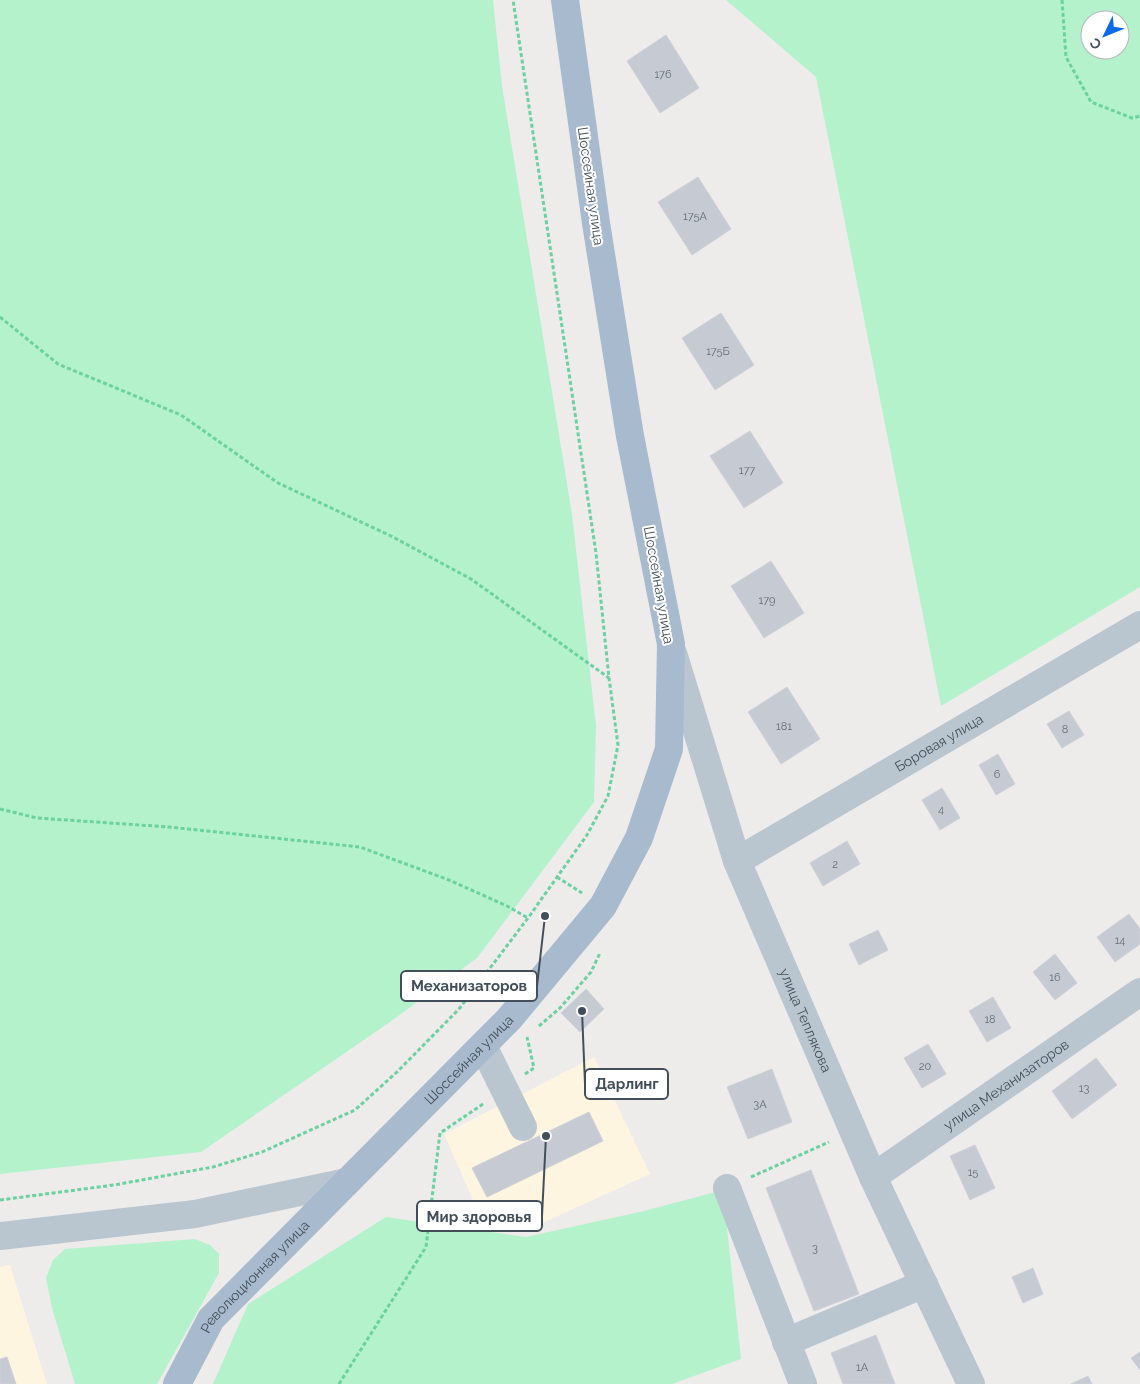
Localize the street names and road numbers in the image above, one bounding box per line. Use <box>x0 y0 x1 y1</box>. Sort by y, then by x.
street label: Шоссейная улица <box>575 126 607 246</box>
street label: Шоссейная улица <box>641 525 677 645</box>
street label: Боровая улица <box>892 711 986 775</box>
street label: улица Теплякова <box>776 966 835 1075</box>
street label: Шоссейная улица <box>421 1012 516 1108</box>
street label: улица Механизаторов <box>941 1036 1072 1134</box>
street label: Революционная улица <box>197 1217 312 1336</box>

